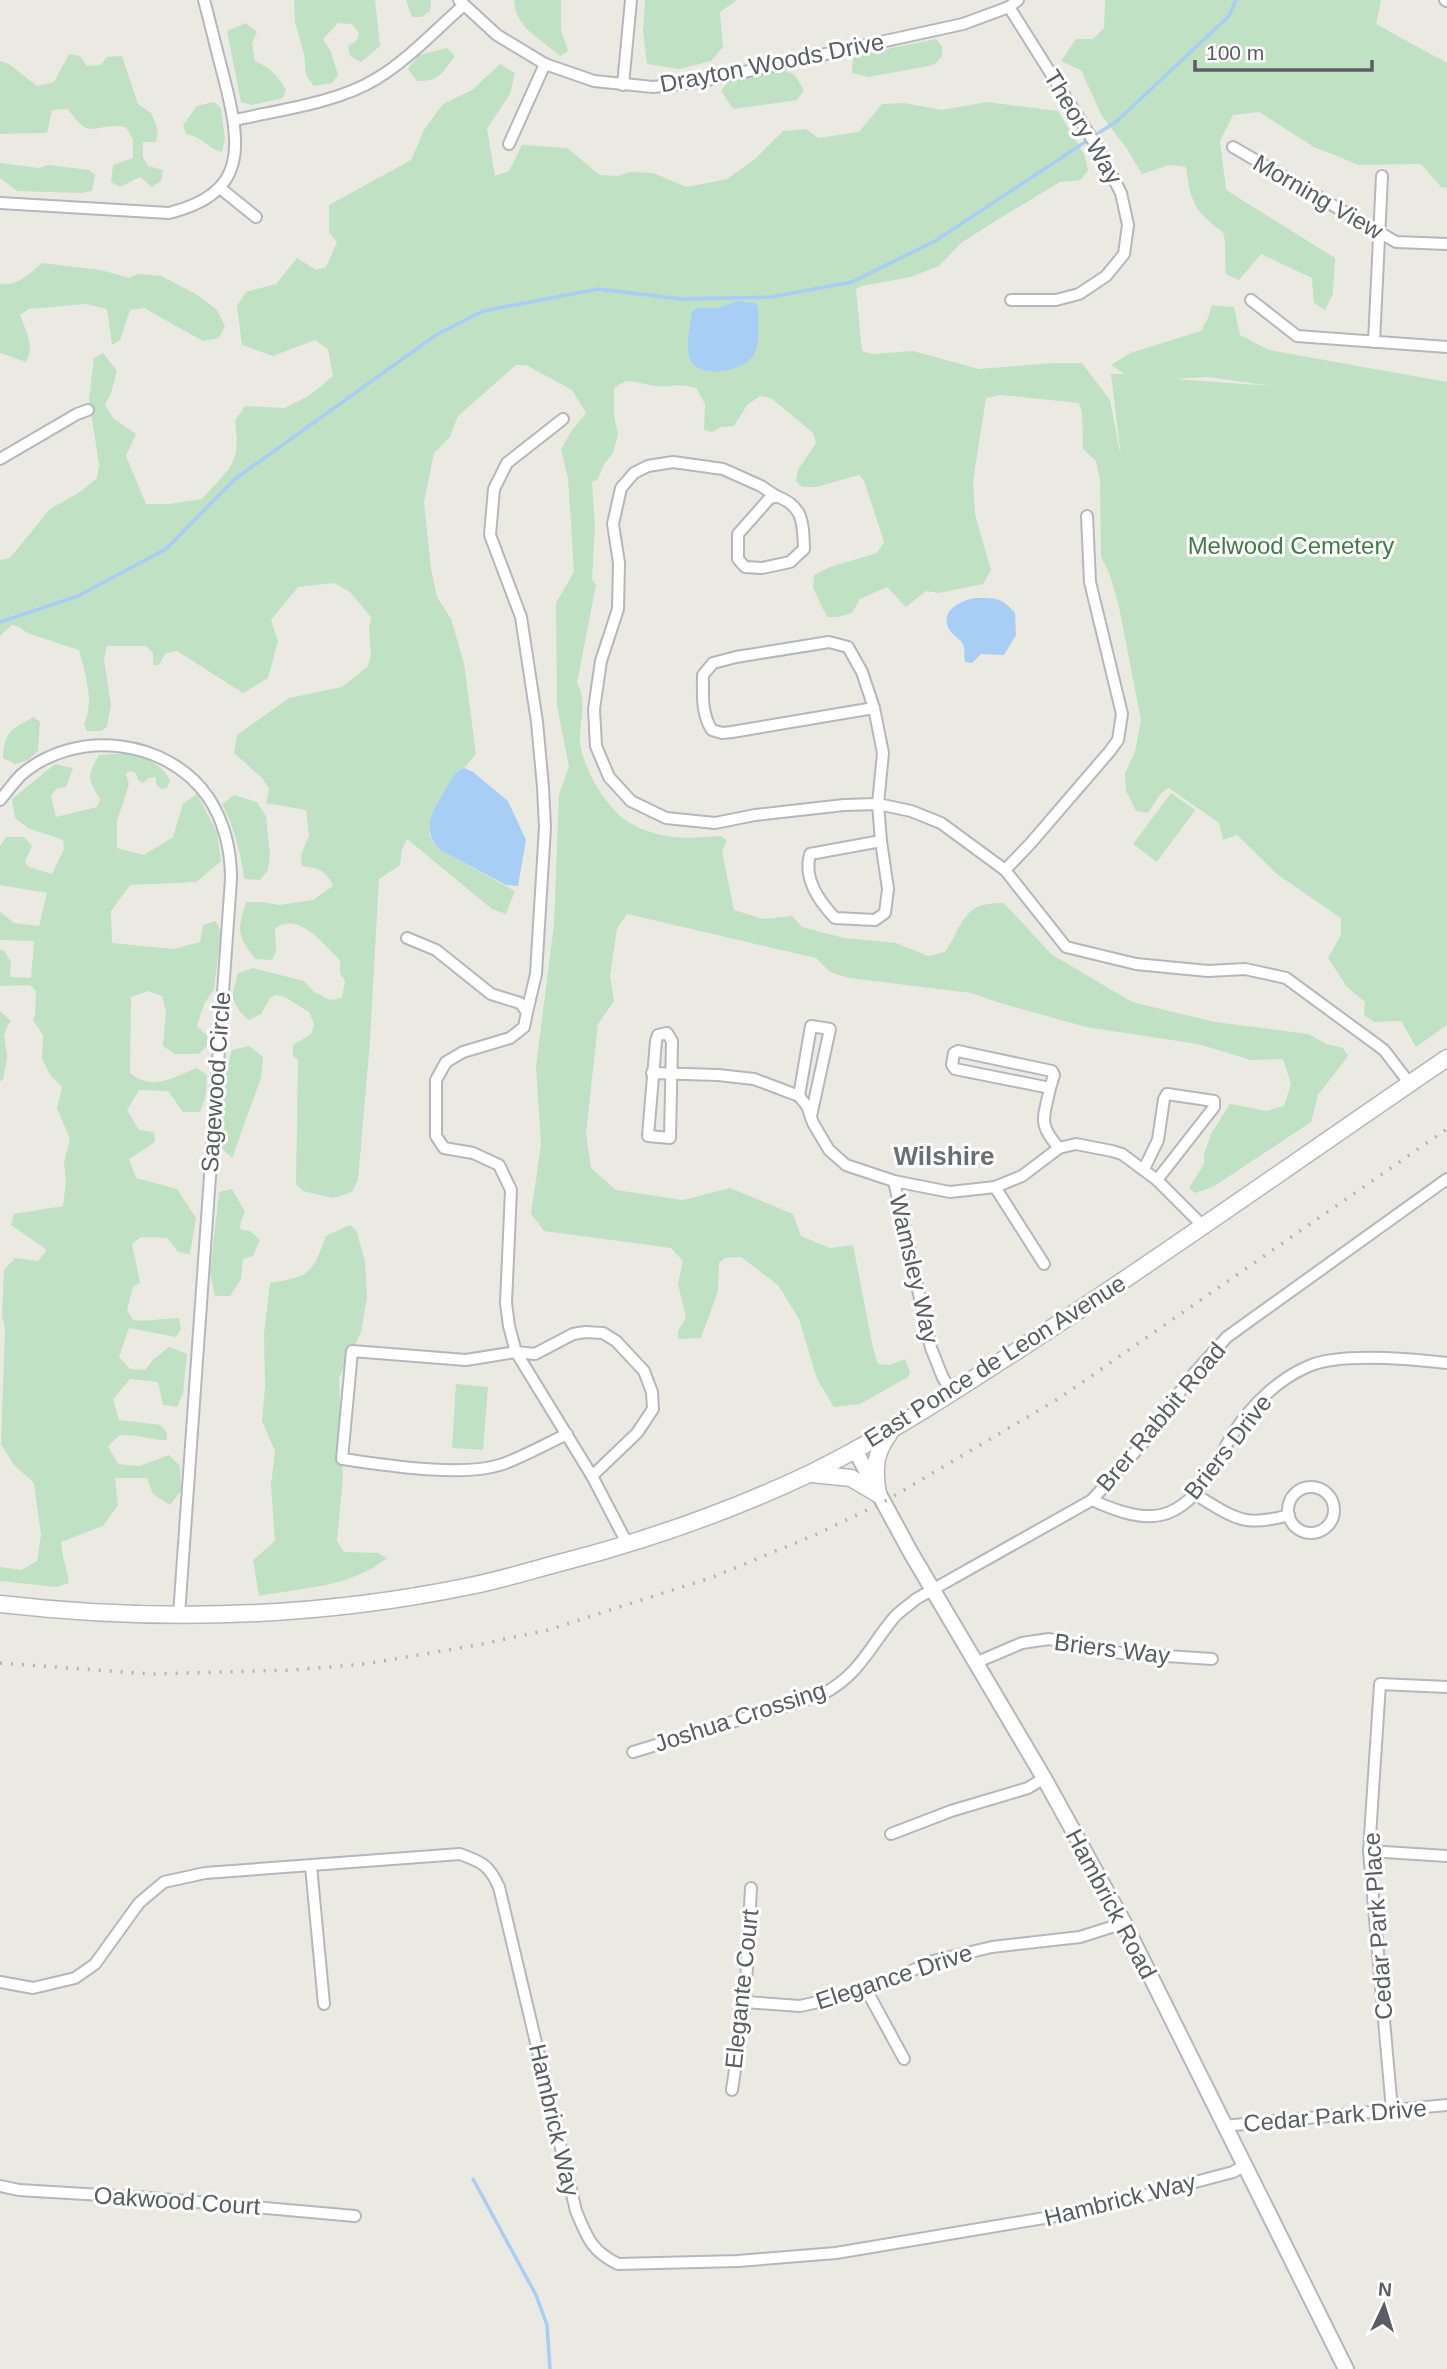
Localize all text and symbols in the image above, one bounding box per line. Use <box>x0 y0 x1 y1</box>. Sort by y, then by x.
street label: Drayton Woods Drive <box>658 28 886 97</box>
scale bar <box>1195 28 1372 72</box>
text: 100 m <box>1206 41 1264 64</box>
street label: Theory Way <box>1039 65 1128 189</box>
street label: Morning View <box>1249 149 1388 245</box>
park label: Melwood Cemetery <box>1188 532 1394 559</box>
street label: Sagewood Circle <box>196 991 235 1173</box>
district label: Wilshire <box>894 1141 994 1171</box>
street label: Wamsley Way <box>884 1192 945 1346</box>
street label: East Ponce de Leon Avenue <box>859 1269 1130 1452</box>
street label: Brer Rabbit Road <box>1091 1337 1231 1496</box>
street label: Briers Drive <box>1178 1389 1277 1504</box>
street label: Briers Way <box>1053 1628 1171 1669</box>
street label: Joshua Crossing <box>651 1676 829 1757</box>
street label: Hambrick Road <box>1061 1824 1162 1983</box>
street label: Cedar Park Place <box>1357 1831 1398 2021</box>
street label: Elegante Court <box>720 1908 763 2070</box>
street label: Elegance Drive <box>812 1939 975 2015</box>
street label: Hambrick Way <box>524 2041 585 2198</box>
street label: Cedar Park Drive <box>1242 2094 1428 2137</box>
street label: Hambrick Way <box>1041 2168 1198 2231</box>
street label: Oakwood Court <box>93 2181 261 2220</box>
north arrow <box>1349 2271 1419 2341</box>
text: N <box>1378 2279 1393 2300</box>

